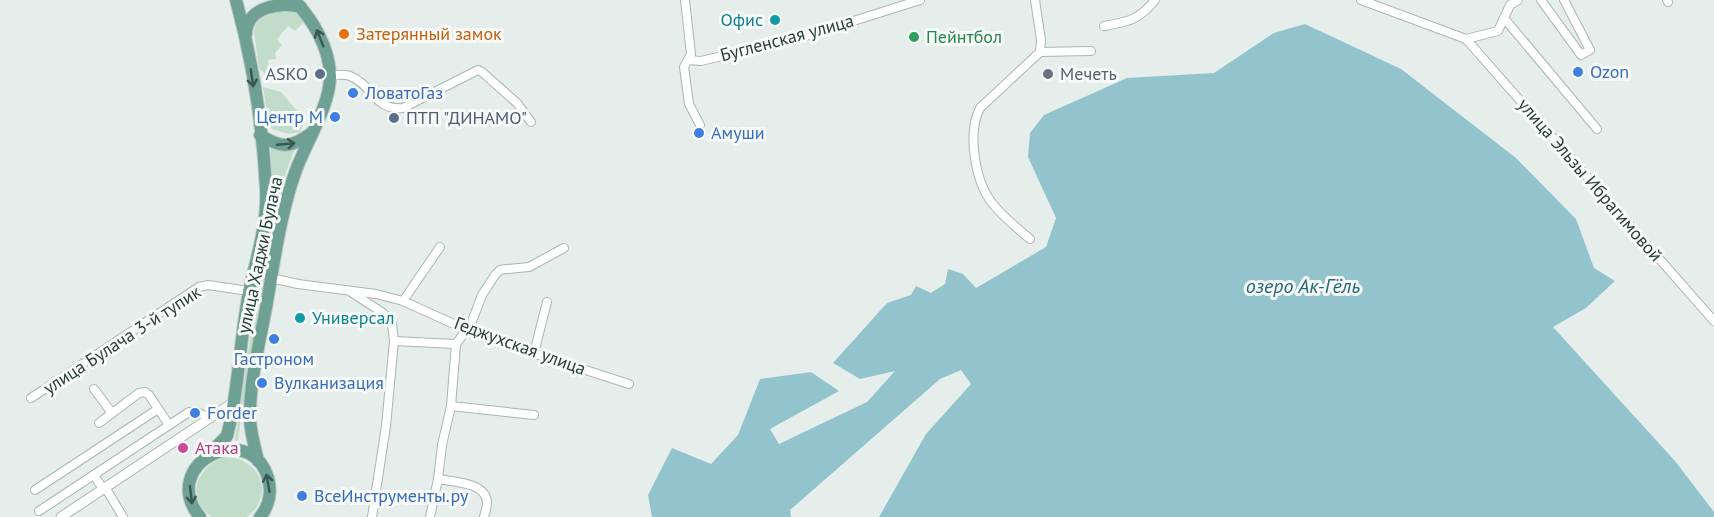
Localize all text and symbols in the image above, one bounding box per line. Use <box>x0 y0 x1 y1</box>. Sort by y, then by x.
place label: Офис <box>721 8 763 31</box>
street label: Бугленская улица <box>718 9 856 66</box>
marker: Офис <box>768 13 782 27</box>
place label: Затерянный замок <box>356 22 502 45</box>
place label: Пейнтбол <box>926 25 1002 48</box>
marker: Затерянный замок <box>337 27 351 41</box>
one-way arrow <box>314 30 325 48</box>
marker: Пейнтбол <box>907 30 921 44</box>
place label: Ozon <box>1590 60 1629 83</box>
place label: ASKO <box>266 62 308 85</box>
place label: Мечеть <box>1060 62 1117 85</box>
marker: Ozon <box>1571 65 1585 79</box>
one-way arrow <box>247 67 258 87</box>
marker: ASKO <box>313 67 327 81</box>
marker: Мечеть <box>1041 67 1055 81</box>
place label: ЛоватоГаз <box>364 81 443 104</box>
marker: ЛоватоГаз <box>346 86 360 100</box>
street label: улица Эльзы Ибрагимовой <box>1513 93 1668 266</box>
place label: Центр М <box>256 105 323 128</box>
place label: ПТП "ДИНАМО" <box>406 106 527 129</box>
marker: Центр М <box>328 110 342 124</box>
marker: ПТП "ДИНАМО" <box>387 111 401 125</box>
place label: Амуши <box>711 121 765 144</box>
marker: Амуши <box>692 126 706 140</box>
one-way arrow <box>276 138 295 149</box>
street label: улица Хаджи Булача <box>232 174 287 336</box>
water label: озеро Ак-Гёль <box>1246 273 1360 299</box>
street label: улица Булача 3-й тупик <box>39 280 205 399</box>
place label: Универсал <box>312 306 395 329</box>
marker: Универсал <box>293 311 307 325</box>
street label: Геджухская улица <box>451 311 589 380</box>
marker: Гастроном <box>267 332 281 346</box>
place label: Гастроном <box>234 347 314 370</box>
place label: Вулканизация <box>274 371 384 394</box>
marker: Вулканизация <box>255 376 269 390</box>
place label: Forder <box>207 401 257 424</box>
marker: Forder <box>188 406 202 420</box>
place label: Атака <box>195 436 239 459</box>
marker: Атака <box>176 441 190 455</box>
one-way arrow <box>262 474 273 493</box>
place label: ВсеИнструменты.ру <box>314 484 469 507</box>
one-way arrow <box>186 485 197 504</box>
marker: ВсеИнструменты.ру <box>295 489 309 503</box>

